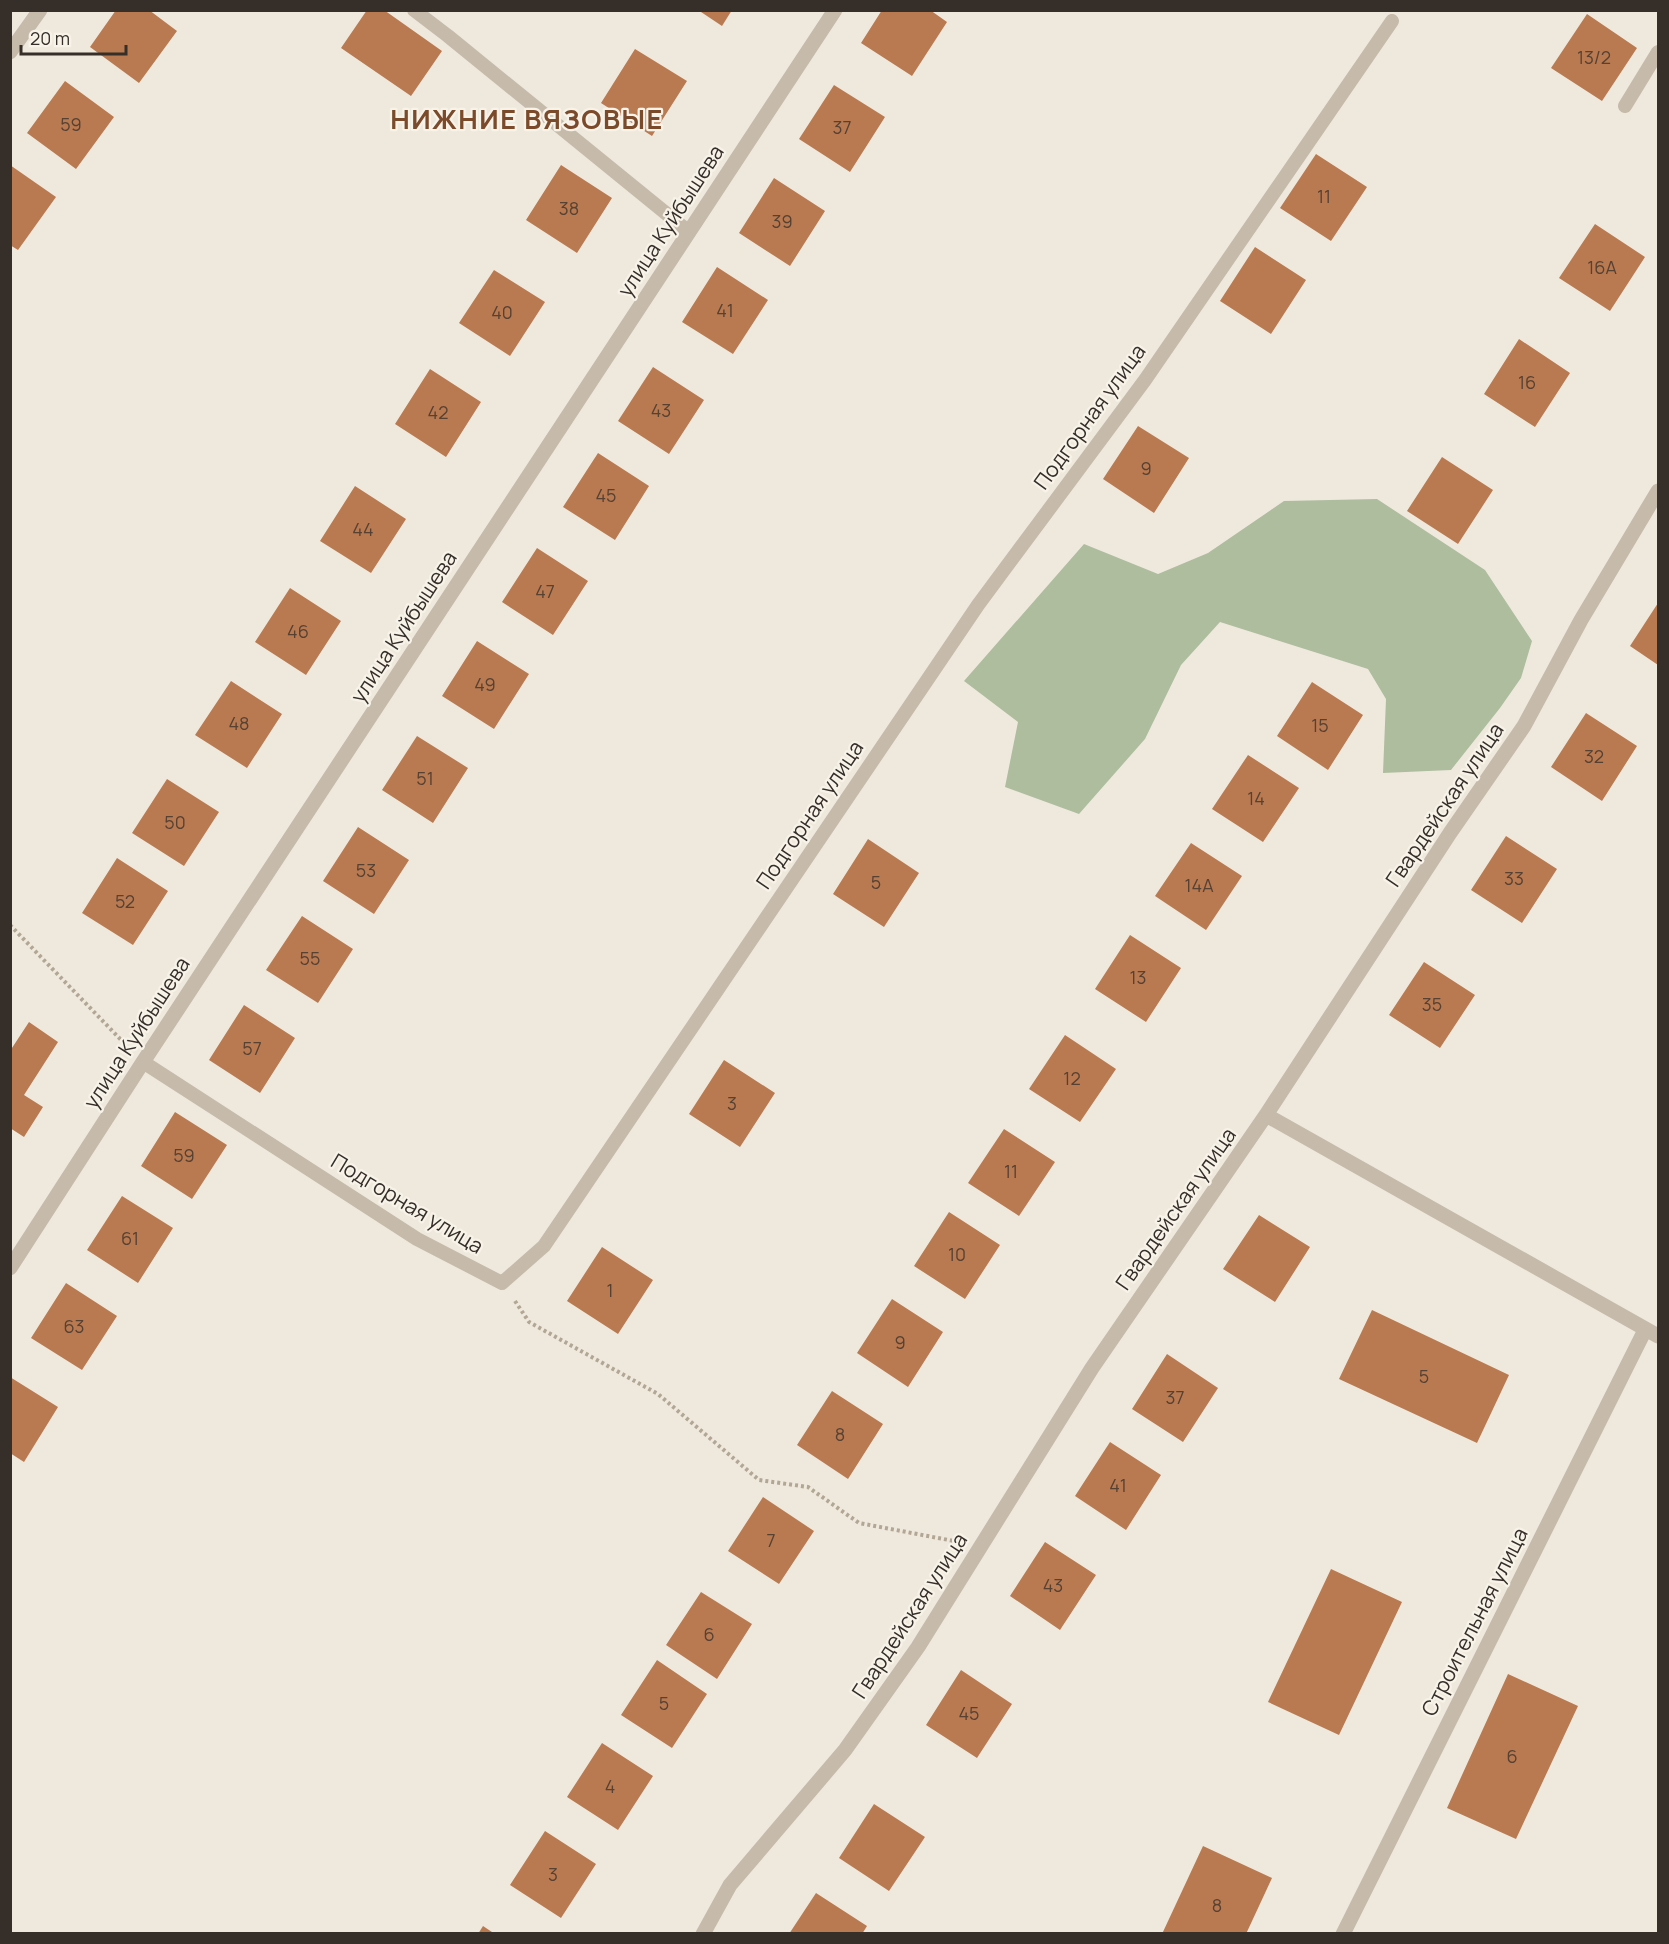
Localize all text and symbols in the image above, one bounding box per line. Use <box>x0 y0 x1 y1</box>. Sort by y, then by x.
scale bar <box>21 18 126 56</box>
text: 20 m <box>30 26 70 50</box>
house number: 13/2 <box>1577 45 1611 69</box>
district label: НИЖНИЕ ВЯЗОВЫЕ <box>390 100 664 137</box>
house number: 59 <box>60 112 82 136</box>
house number: 37 <box>833 115 852 139</box>
street label: улица Куйбышева <box>611 139 730 302</box>
house number: 11 <box>1317 184 1331 208</box>
house number: 38 <box>559 196 579 220</box>
house number: 39 <box>771 209 793 233</box>
house number: 16А <box>1587 255 1617 279</box>
house number: 41 <box>716 298 734 322</box>
house number: 40 <box>491 300 513 324</box>
street label: Подгорная улица <box>1027 338 1151 495</box>
house number: 16 <box>1518 370 1536 394</box>
house number: 43 <box>651 398 671 422</box>
house number: 42 <box>428 400 448 424</box>
house number: 9 <box>1140 456 1152 480</box>
house number: 45 <box>595 483 617 507</box>
house number: 44 <box>352 517 374 541</box>
street label: улица Куйбышева <box>344 545 463 708</box>
house number: 47 <box>535 579 555 603</box>
house number: 46 <box>287 619 309 643</box>
house number: 49 <box>474 672 496 696</box>
house number: 48 <box>228 711 250 735</box>
house number: 15 <box>1311 713 1329 737</box>
street label: Гвардейская улица <box>1379 717 1509 892</box>
street label: Подгорная улица <box>749 735 869 894</box>
house number: 32 <box>1584 744 1604 768</box>
house number: 51 <box>416 766 434 790</box>
house number: 14 <box>1247 786 1265 810</box>
house number: 50 <box>164 810 186 834</box>
house number: 53 <box>356 858 376 882</box>
house number: 33 <box>1504 866 1524 890</box>
house number: 5 <box>871 870 881 894</box>
house number: 14А <box>1184 873 1214 897</box>
house number: 52 <box>115 889 135 913</box>
house number: 55 <box>300 946 320 970</box>
street label: улица Куйбышева <box>77 951 196 1114</box>
house number: 13 <box>1130 965 1146 989</box>
house number: 35 <box>1422 992 1442 1016</box>
house number: 57 <box>242 1036 262 1060</box>
house number: 12 <box>1063 1066 1081 1090</box>
house number: 3 <box>727 1091 737 1115</box>
street label: Гвардейская улица <box>1109 1122 1242 1295</box>
house number: 59 <box>173 1143 195 1167</box>
street label: Подгорная улица <box>326 1147 489 1260</box>
house number: 11 <box>1004 1159 1018 1183</box>
house number: 61 <box>121 1226 139 1250</box>
house number: 10 <box>948 1242 966 1266</box>
house number: 1 <box>606 1278 614 1302</box>
house number: 63 <box>63 1314 85 1338</box>
house number: 9 <box>894 1330 906 1354</box>
house number: 5 <box>1419 1364 1429 1388</box>
house number: 37 <box>1166 1385 1185 1409</box>
house number: 8 <box>835 1422 845 1446</box>
house number: 41 <box>1109 1473 1127 1497</box>
street label: Строительная улица <box>1415 1523 1534 1720</box>
street label: Гвардейская улица <box>845 1527 973 1704</box>
house number: 7 <box>766 1528 776 1552</box>
house number: 43 <box>1043 1573 1063 1597</box>
house number: 6 <box>703 1622 715 1646</box>
house number: 5 <box>659 1691 669 1715</box>
house number: 45 <box>958 1701 980 1725</box>
house number: 6 <box>1506 1744 1518 1768</box>
house number: 4 <box>605 1774 615 1798</box>
house number: 3 <box>548 1862 558 1886</box>
house number: 8 <box>1212 1893 1222 1917</box>

